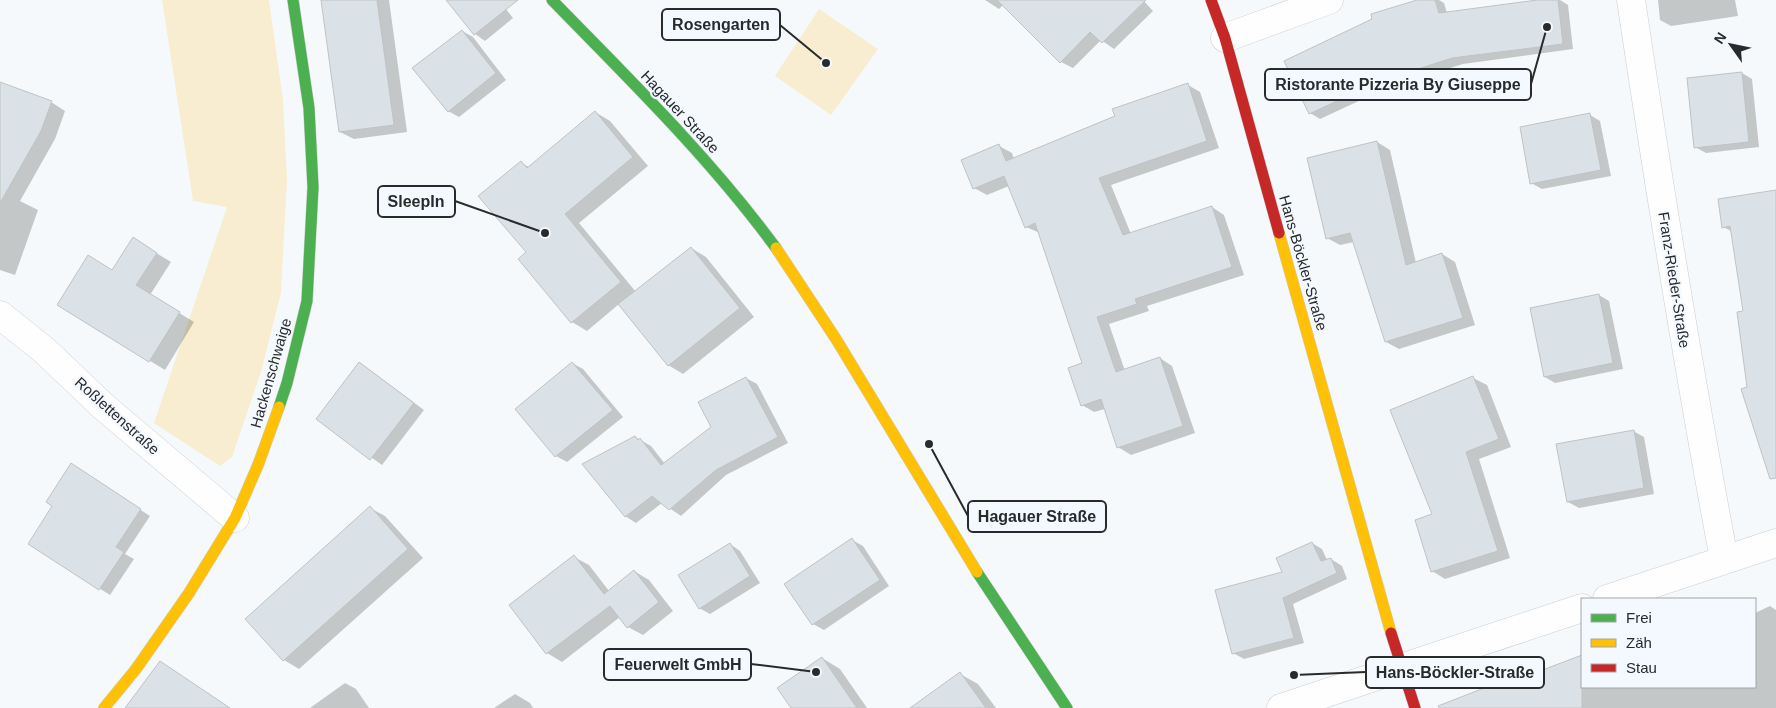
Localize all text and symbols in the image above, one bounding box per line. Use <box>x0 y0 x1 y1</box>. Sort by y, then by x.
callout: Rosengarten <box>662 9 780 40</box>
text: Rosengarten <box>672 16 770 33</box>
north arrow <box>1706 20 1756 70</box>
text: N <box>1711 29 1730 47</box>
street label: Hagauer Straße <box>638 67 723 156</box>
callout: Ristorante Pizzeria By Giuseppe <box>1265 69 1531 100</box>
text: Ristorante Pizzeria By Giuseppe <box>1275 76 1521 93</box>
callout: SleepIn <box>378 186 455 217</box>
text: SleepIn <box>388 193 444 210</box>
street label: Hans-Böckler-Straße <box>1276 193 1331 333</box>
street label: Franz-Rieder-Straße <box>1655 211 1694 349</box>
street label: Hackenschwaige <box>247 316 294 430</box>
street label: Roßlettenstraße <box>72 373 163 458</box>
callout: Hagauer Straße <box>968 501 1106 532</box>
text: Hagauer Straße <box>978 508 1096 525</box>
legend <box>1581 598 1756 688</box>
text: Frei <box>1626 609 1652 626</box>
text: Zäh <box>1626 634 1652 651</box>
callout: Feuerwelt GmbH <box>604 649 751 680</box>
text: Feuerwelt GmbH <box>614 656 742 673</box>
callout: Hans-Böckler-Straße <box>1366 657 1544 688</box>
text: Stau <box>1626 659 1657 676</box>
text: Hans-Böckler-Straße <box>1376 664 1534 681</box>

